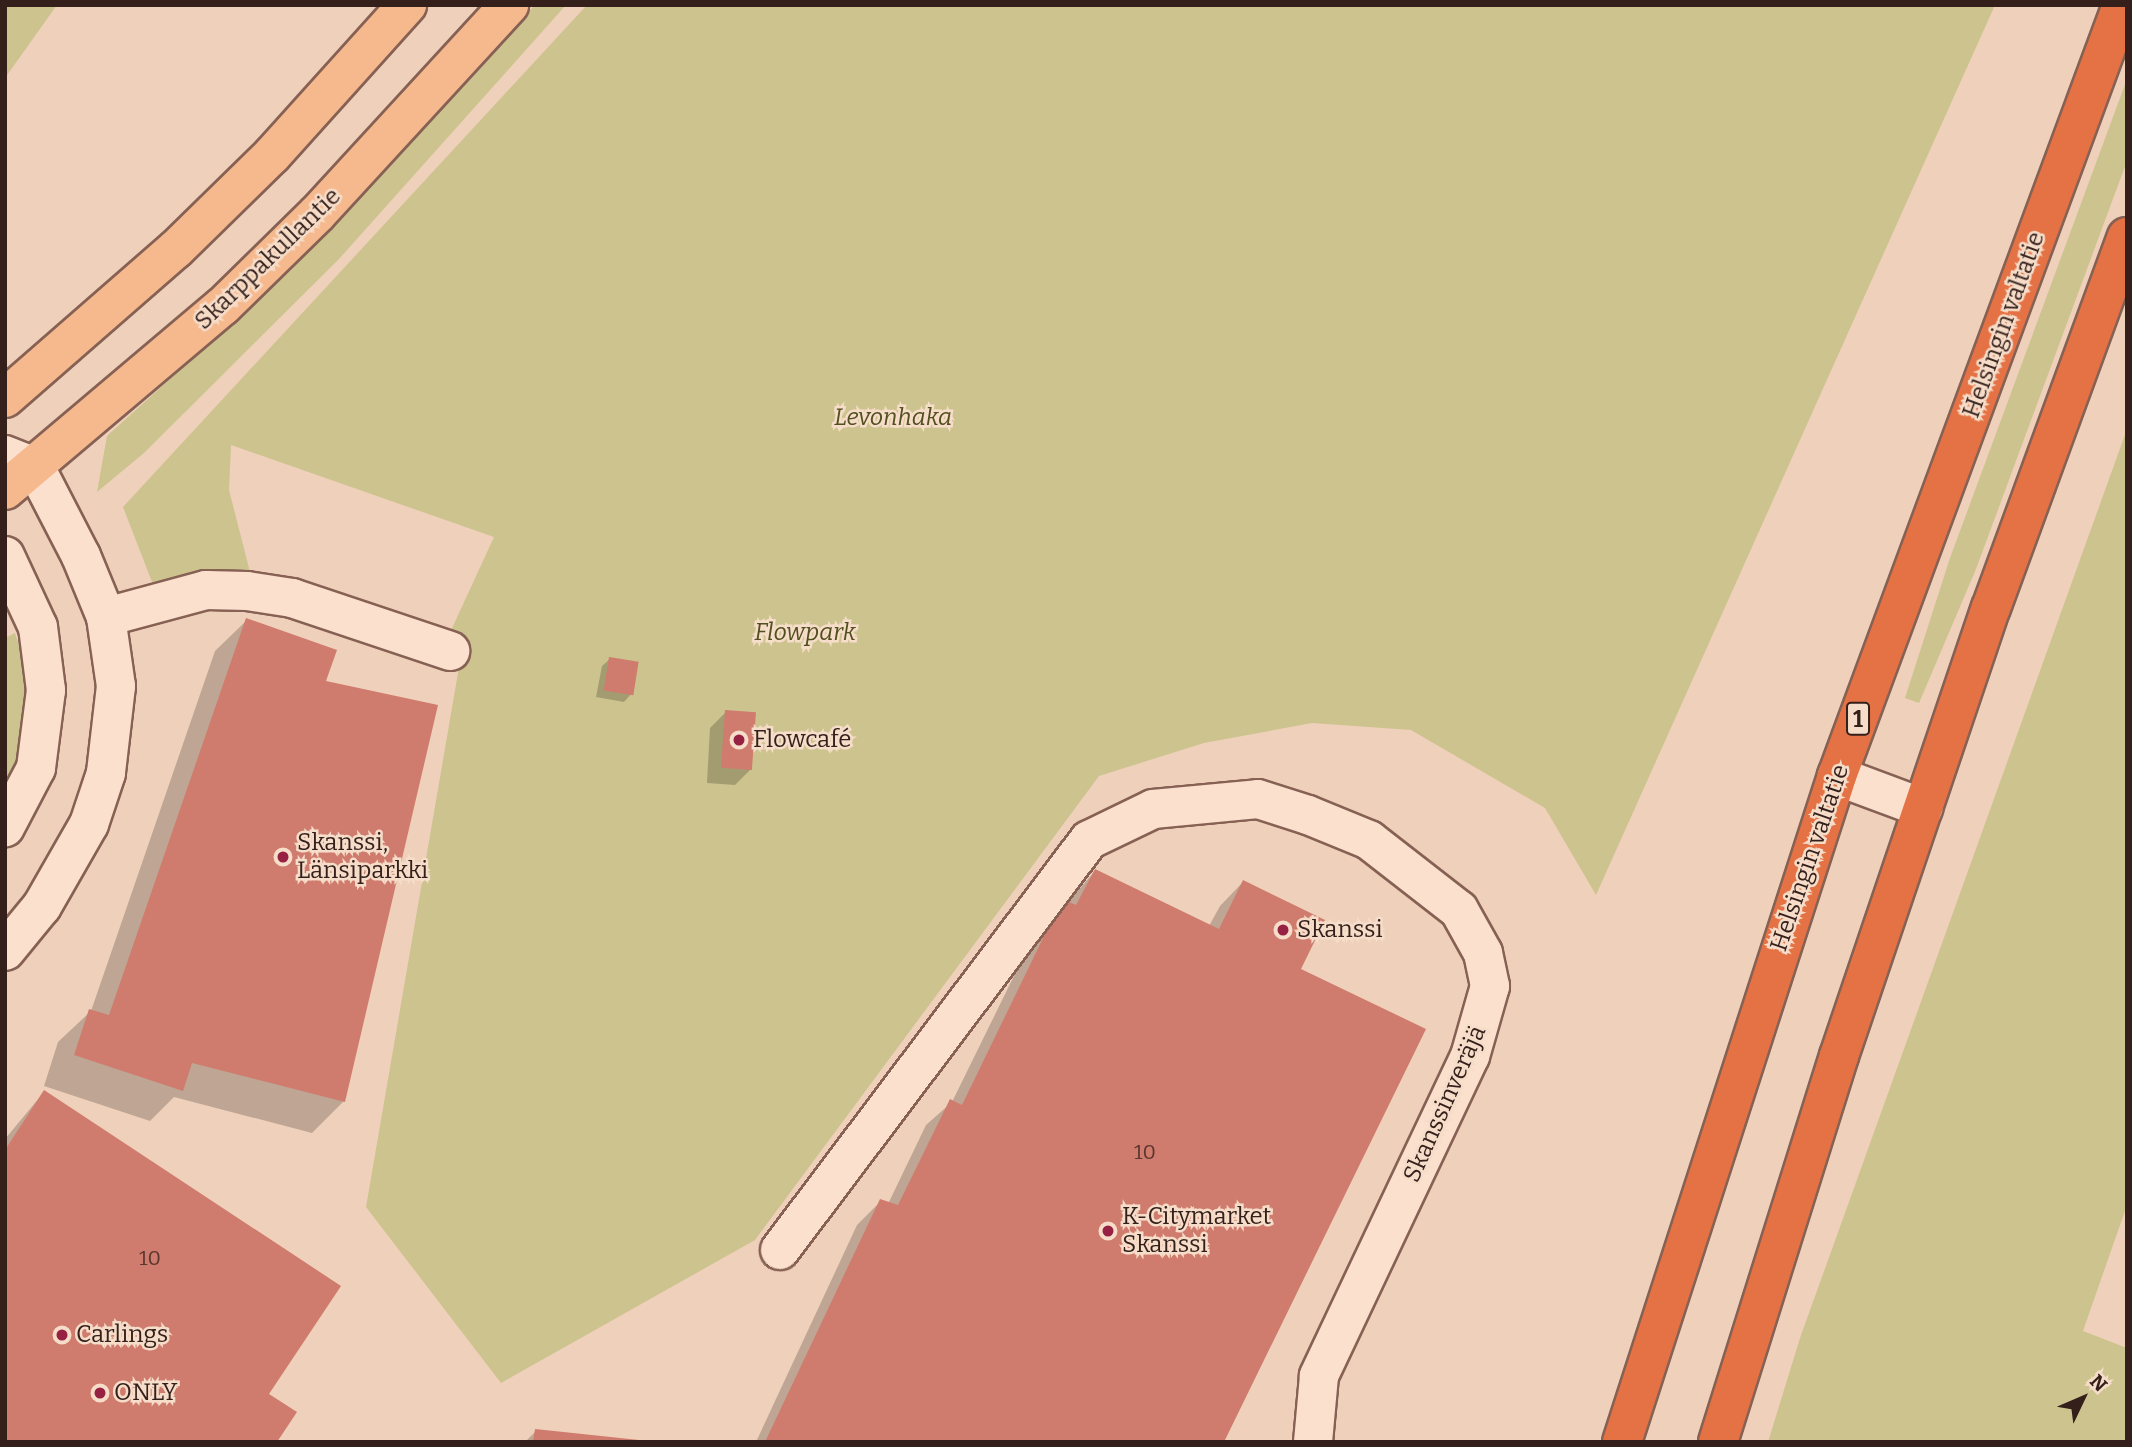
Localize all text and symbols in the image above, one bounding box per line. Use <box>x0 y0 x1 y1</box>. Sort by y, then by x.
street label: Skarppakullantie <box>189 182 347 336</box>
street label: Helsingin valtatie <box>1957 228 2051 422</box>
park label: Levonhaka <box>834 404 952 432</box>
park label: Flowpark <box>754 619 856 647</box>
road number: 1 <box>1846 699 1870 738</box>
place label: Flowcafé <box>753 726 851 754</box>
marker: Flowcafé <box>731 732 747 748</box>
street label: Helsingin valtatie <box>1765 761 1855 955</box>
place label: Skanssi, Länsiparkki <box>297 829 428 885</box>
marker: Skanssi, Länsiparkki <box>275 849 291 865</box>
place label: Skanssi <box>1297 916 1383 944</box>
marker: Skanssi <box>1275 922 1291 938</box>
street label: Skanssinveräjä <box>1398 1021 1492 1187</box>
house number: 10 <box>1134 1139 1156 1165</box>
place label: K-Citymarket Skanssi <box>1122 1203 1271 1259</box>
marker: K-Citymarket Skanssi <box>1100 1223 1116 1239</box>
house number: 10 <box>139 1245 161 1271</box>
place label: Carlings <box>76 1321 168 1349</box>
marker: Carlings <box>54 1327 70 1343</box>
north arrow <box>2048 1363 2118 1433</box>
text: N <box>2085 1370 2112 1396</box>
place label: ONLY <box>114 1379 177 1407</box>
marker: ONLY <box>92 1385 108 1401</box>

